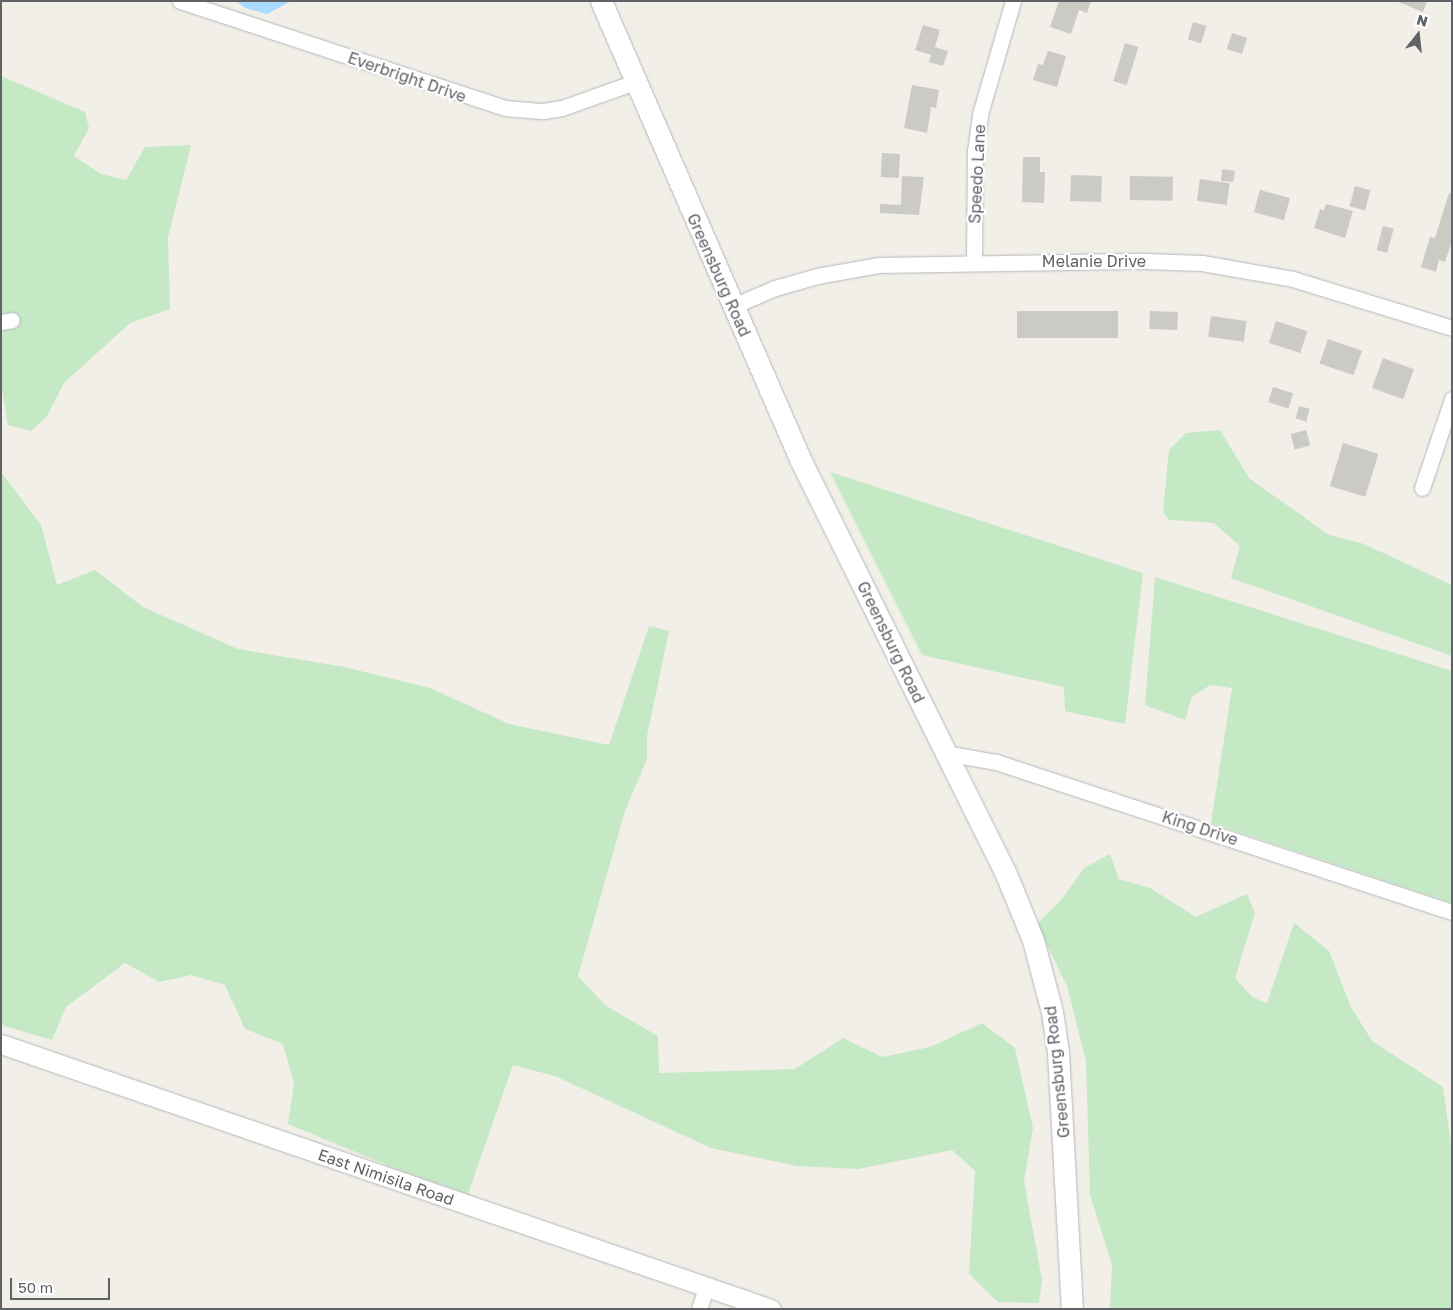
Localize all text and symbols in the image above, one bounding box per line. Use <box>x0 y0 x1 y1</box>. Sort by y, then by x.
north arrow <box>1393 10 1443 60</box>
text: N <box>1415 10 1430 30</box>
street label: Everbright Drive <box>345 48 469 106</box>
street label: Speedo Lane <box>965 124 989 224</box>
street label: Greensburg Road <box>683 210 755 340</box>
street label: Melanie Drive <box>1042 251 1146 271</box>
street label: Greensburg Road <box>853 578 929 706</box>
street label: King Drive <box>1160 807 1240 849</box>
street label: Greensburg Road <box>1041 1005 1073 1139</box>
street label: East Nimisila Road <box>315 1145 457 1209</box>
scale bar <box>12 1268 112 1300</box>
text: 50 m <box>18 1278 53 1296</box>

